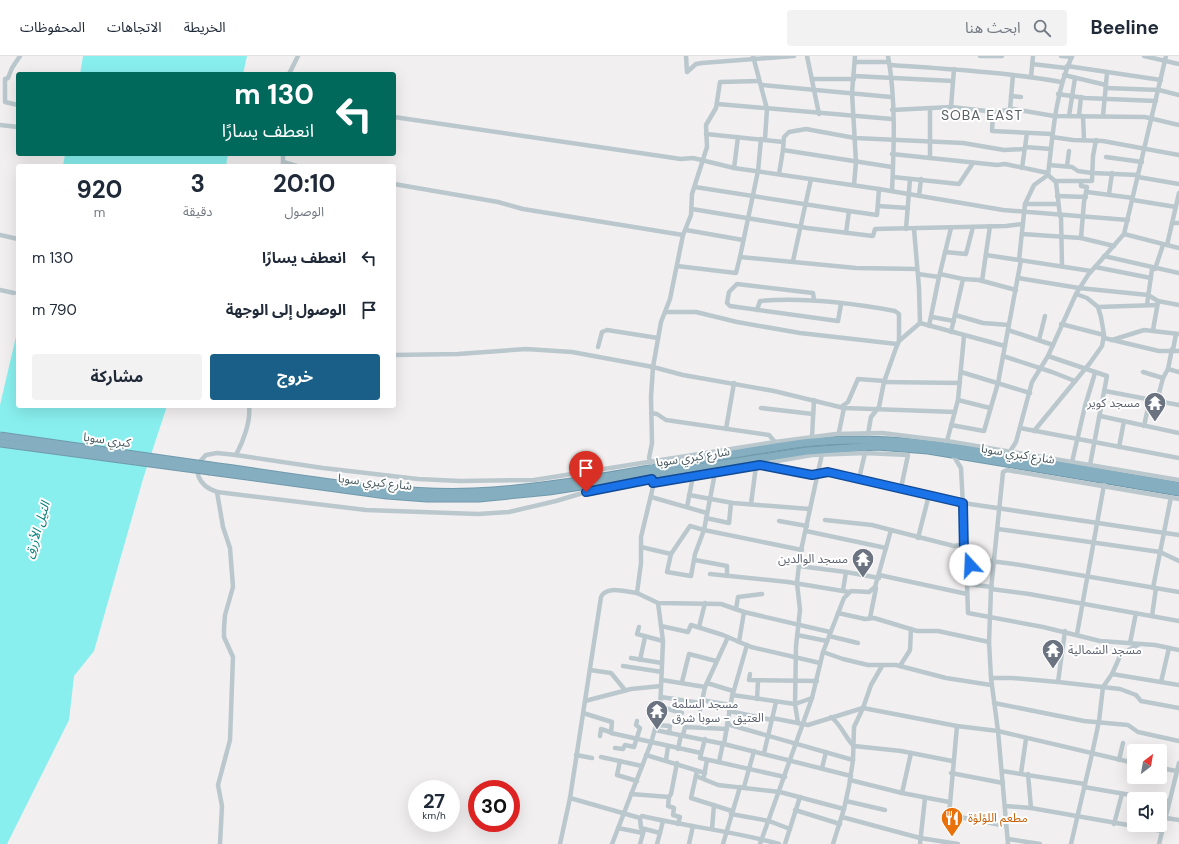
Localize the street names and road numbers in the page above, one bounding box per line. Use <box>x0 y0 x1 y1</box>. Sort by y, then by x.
street label: كبري سوبا <box>82 429 133 453</box>
street label: شارع كبري سوبا <box>980 440 1056 469</box>
street label: شارع كبري سوبا <box>655 443 731 472</box>
street label: شارع كبري سوبا <box>337 470 413 496</box>

